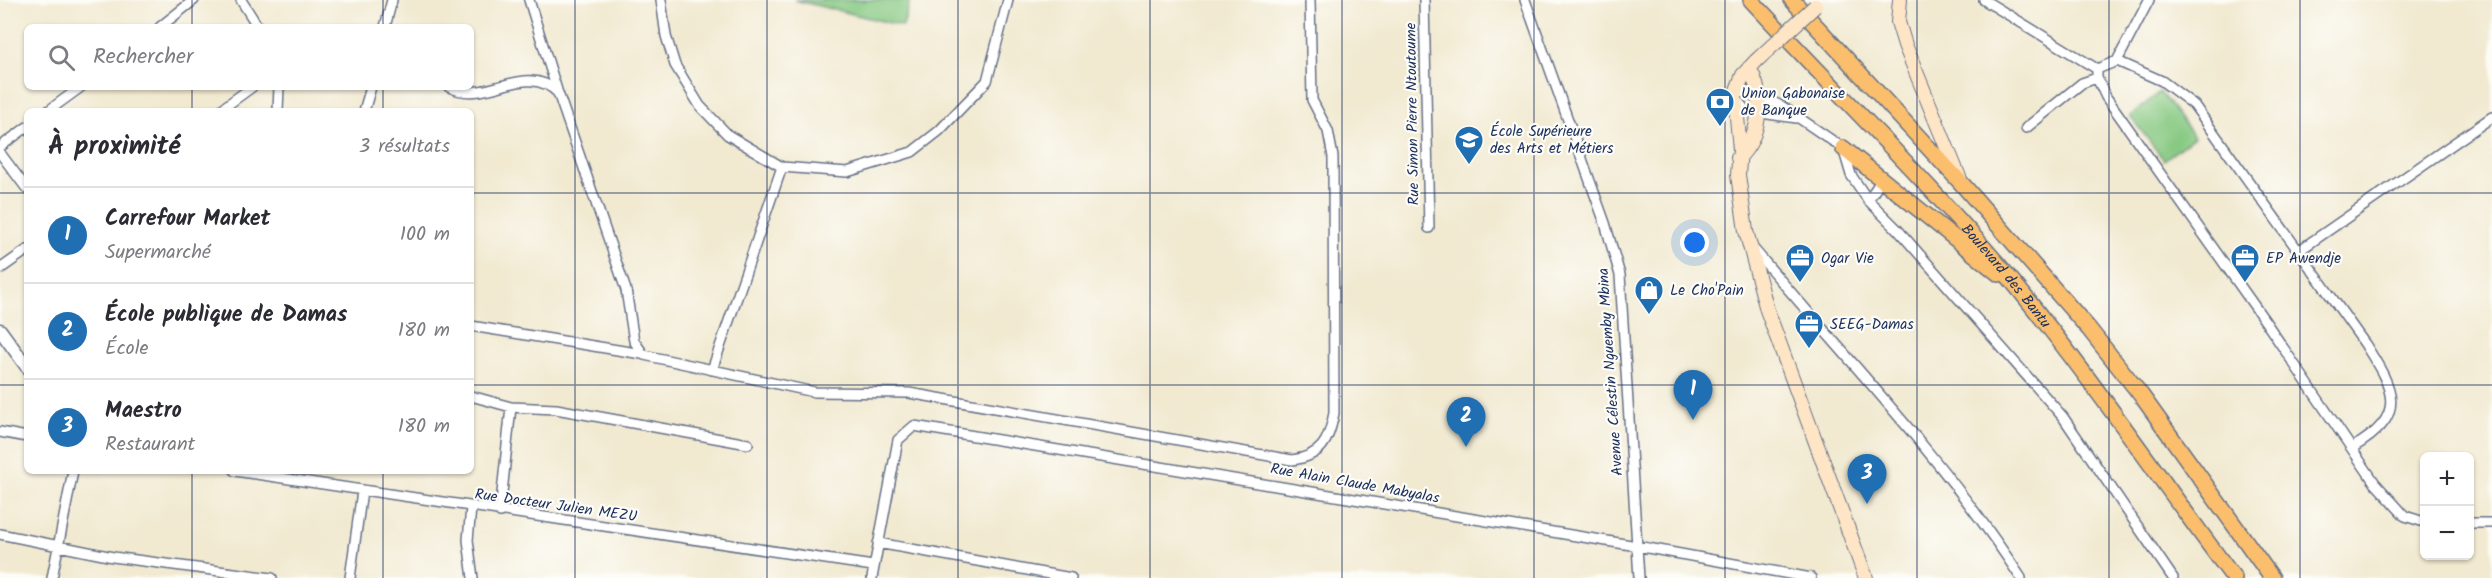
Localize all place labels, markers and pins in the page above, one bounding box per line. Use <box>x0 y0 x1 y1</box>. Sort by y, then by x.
place label: Union Gabonaise de Banque <box>1741 82 1845 123</box>
bank icon: Union Gabonaise de Banque <box>1704 86 1736 128</box>
place label: École Supérieure des Arts et Métiers <box>1490 120 1614 161</box>
school or university icon: École Supérieure des Arts et Métiers <box>1453 124 1485 166</box>
office icon: Ogar Vie <box>1784 242 1816 284</box>
office icon: EP Awendje <box>2229 242 2261 284</box>
place label: Ogar Vie <box>1821 247 1874 271</box>
place label: EP Awendje <box>2266 247 2341 271</box>
shop icon: Le Cho'Pain <box>1633 274 1665 316</box>
place label: Le Cho'Pain <box>1670 279 1744 303</box>
office icon: SEEG-Damas <box>1793 308 1825 350</box>
place label: SEEG-Damas <box>1830 313 1914 337</box>
pin: 1 <box>1674 370 1712 420</box>
pin: 2 <box>1446 398 1486 447</box>
pin: 3 <box>1848 454 1886 504</box>

